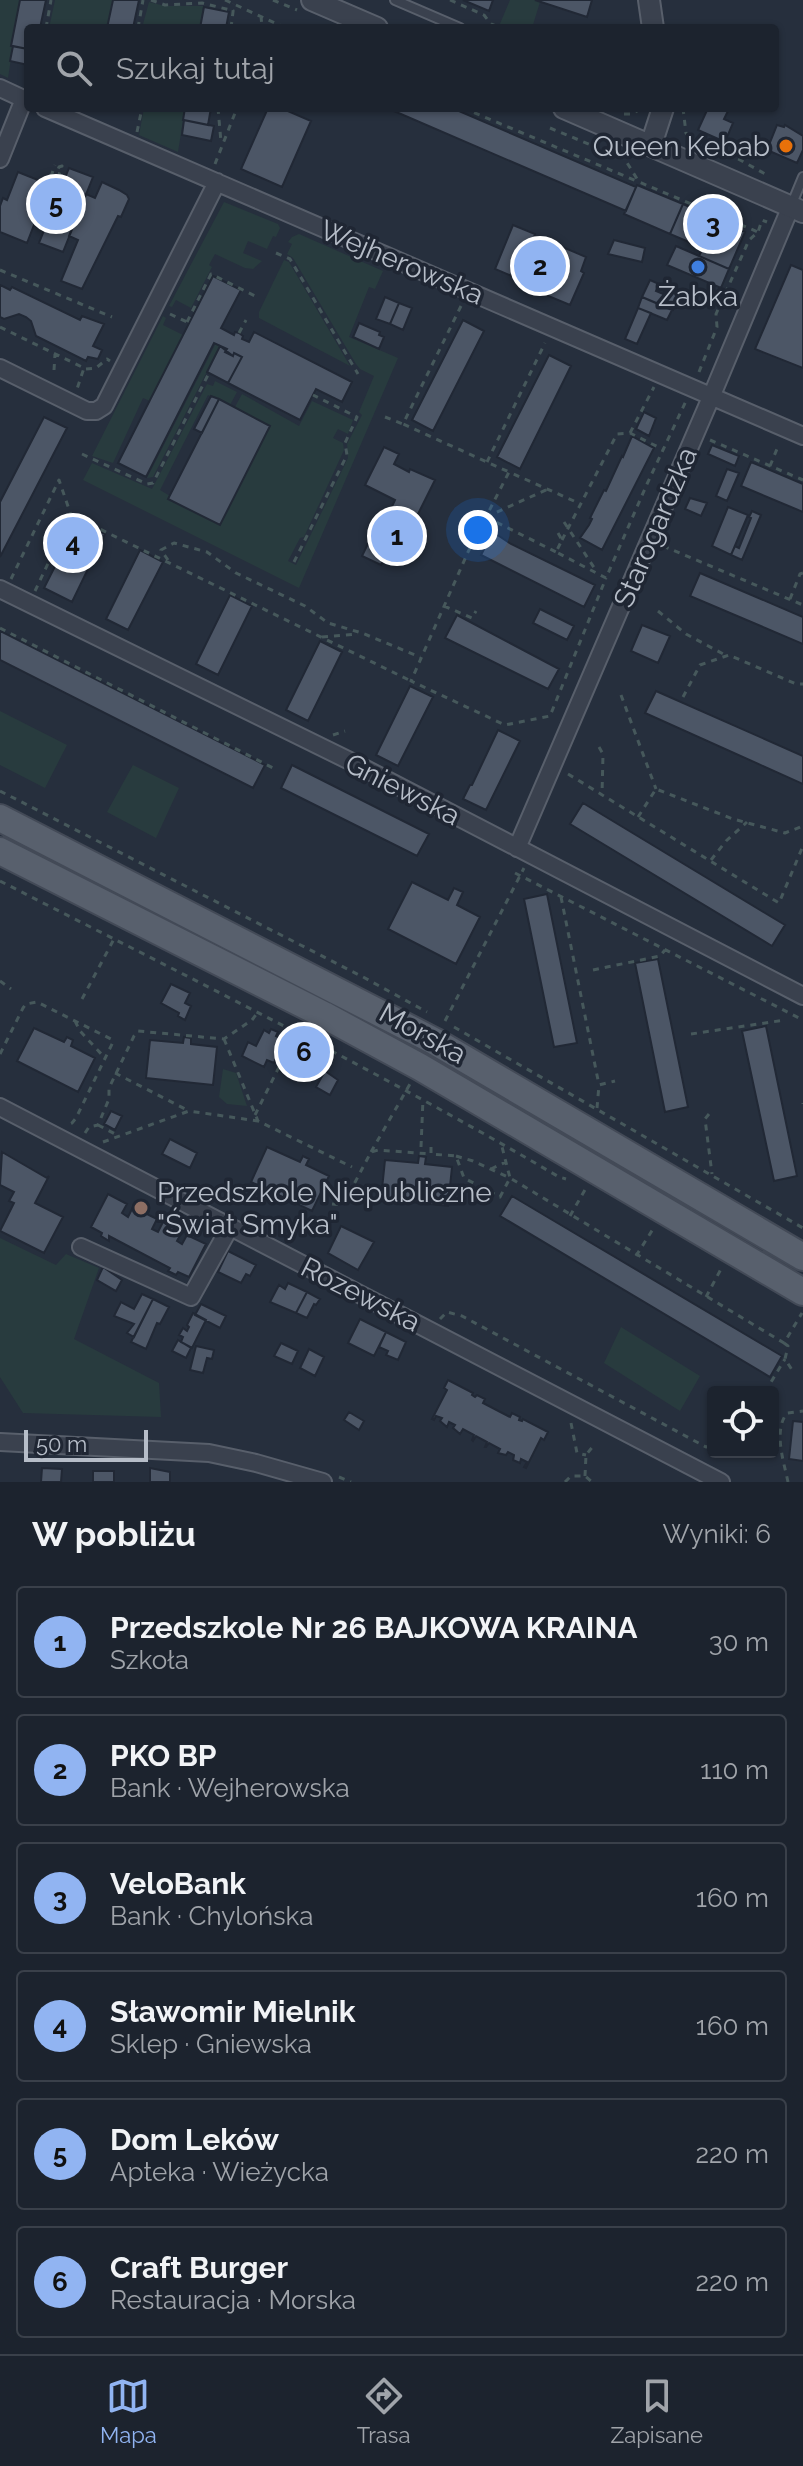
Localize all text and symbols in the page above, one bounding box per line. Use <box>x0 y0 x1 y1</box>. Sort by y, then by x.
search box <box>24 24 779 112</box>
icon: search <box>52 46 96 90</box>
text: Szukaj tutaj <box>116 51 274 86</box>
place label: Queen Kebab <box>593 130 770 163</box>
marker: Queen Kebab <box>777 137 795 155</box>
pin: 5 <box>30 174 82 234</box>
pin: 3 <box>687 194 739 254</box>
street label: Wejherowska <box>315 213 489 312</box>
pin: 2 <box>514 236 566 296</box>
marker: Żabka <box>689 258 707 276</box>
place label: Żabka <box>658 280 738 313</box>
street label: Starogardzka <box>607 442 704 612</box>
pin: 1 <box>371 506 423 566</box>
your location <box>458 510 498 550</box>
pin: 4 <box>47 513 99 573</box>
street label: Gniewska <box>340 746 466 832</box>
street label: Morska <box>373 996 472 1071</box>
pin: 6 <box>278 1022 330 1082</box>
place label: Przedszkole Niepubliczne "Świat Smyka" <box>157 1176 492 1241</box>
marker: Przedszkole Niepubliczne "Świat Smyka" <box>132 1199 150 1217</box>
street label: Rozewska <box>296 1250 426 1339</box>
map controls <box>707 1386 779 1458</box>
button: locate <box>707 1386 779 1458</box>
scale bar <box>24 1426 148 1462</box>
text: 50 m <box>36 1431 87 1457</box>
text: W pobliżu <box>32 1514 196 1554</box>
text: Wyniki: 6 <box>663 1519 771 1549</box>
text: Przedszkole Nr 26 BAJKOWA KRAINA <box>110 1610 638 1645</box>
text: 1 <box>54 1627 66 1657</box>
text: 30 m <box>709 1627 769 1657</box>
text: Szkoła <box>110 1645 189 1675</box>
text: PKO BP <box>110 1738 217 1773</box>
text: 2 <box>53 1755 67 1785</box>
text: 110 m <box>700 1755 769 1785</box>
text: Bank · Wejherowska <box>110 1773 350 1803</box>
text: VeloBank <box>110 1866 246 1901</box>
text: 3 <box>53 1883 67 1913</box>
text: 160 m <box>696 1883 769 1913</box>
text: Bank · Chylońska <box>110 1901 314 1931</box>
text: Sławomir Mielnik <box>110 1994 355 2029</box>
text: 4 <box>53 2011 67 2041</box>
text: 160 m <box>696 2011 769 2041</box>
text: Sklep · Gniewska <box>110 2029 312 2059</box>
text: Dom Leków <box>110 2122 279 2157</box>
text: 5 <box>53 2139 67 2169</box>
text: 220 m <box>695 2139 769 2169</box>
text: Apteka · Wieżycka <box>110 2157 329 2187</box>
text: Craft Burger <box>110 2250 288 2285</box>
text: 6 <box>52 2267 68 2297</box>
text: 220 m <box>695 2267 769 2297</box>
text: Restauracja · Morska <box>110 2285 356 2315</box>
tab: Mapa <box>100 2374 157 2448</box>
tab: Trasa <box>357 2374 410 2448</box>
tab: Zapisane <box>610 2374 703 2448</box>

